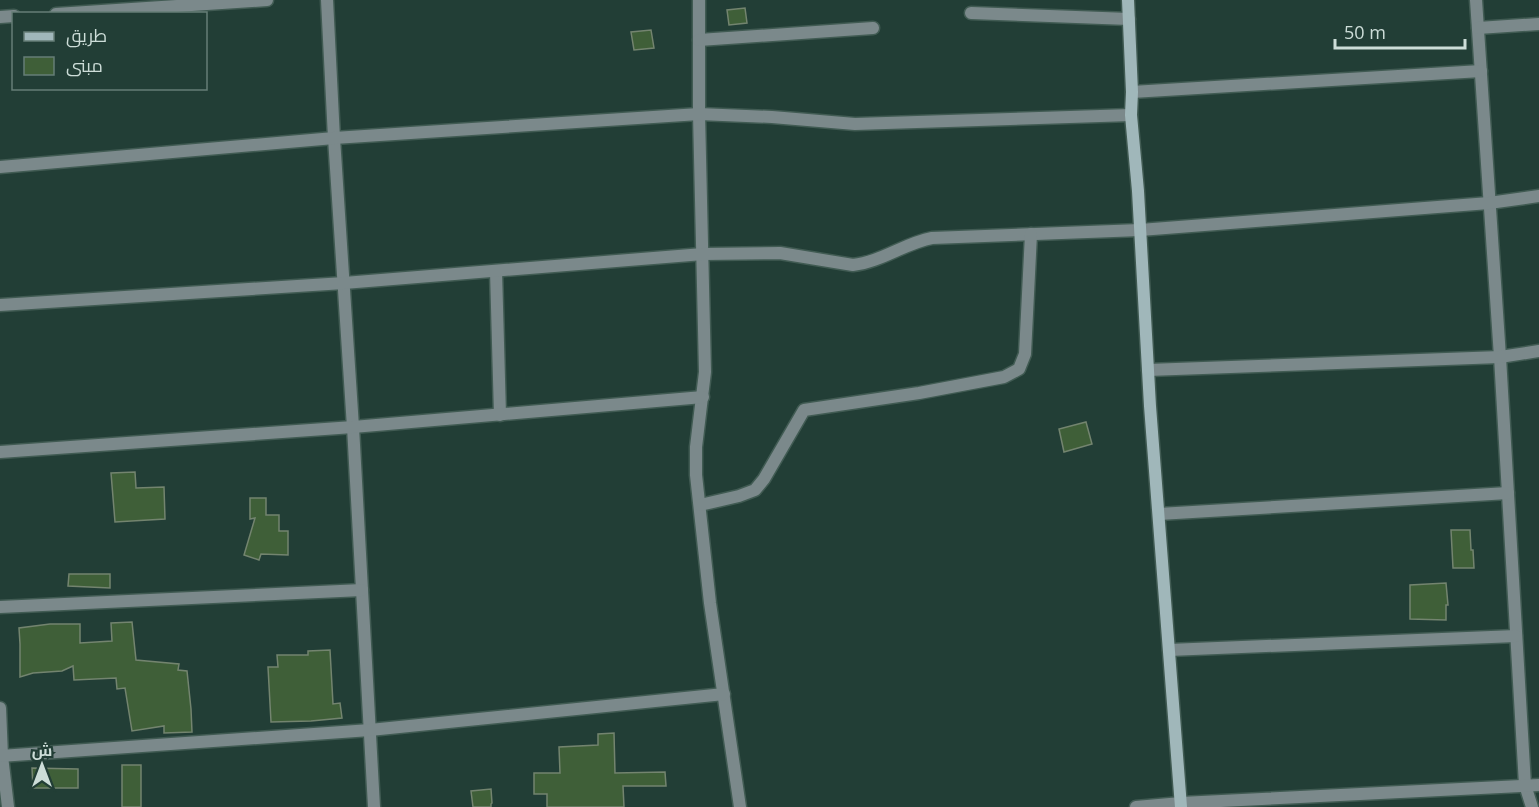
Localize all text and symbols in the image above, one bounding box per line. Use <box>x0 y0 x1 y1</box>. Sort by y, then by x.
legend <box>12 12 207 90</box>
scale bar <box>1335 12 1466 50</box>
text: 50 m <box>1344 20 1386 44</box>
text: طريق <box>66 23 107 48</box>
text: مبنى <box>66 53 103 77</box>
north arrow <box>12 735 72 795</box>
text: ش <box>32 739 52 761</box>

